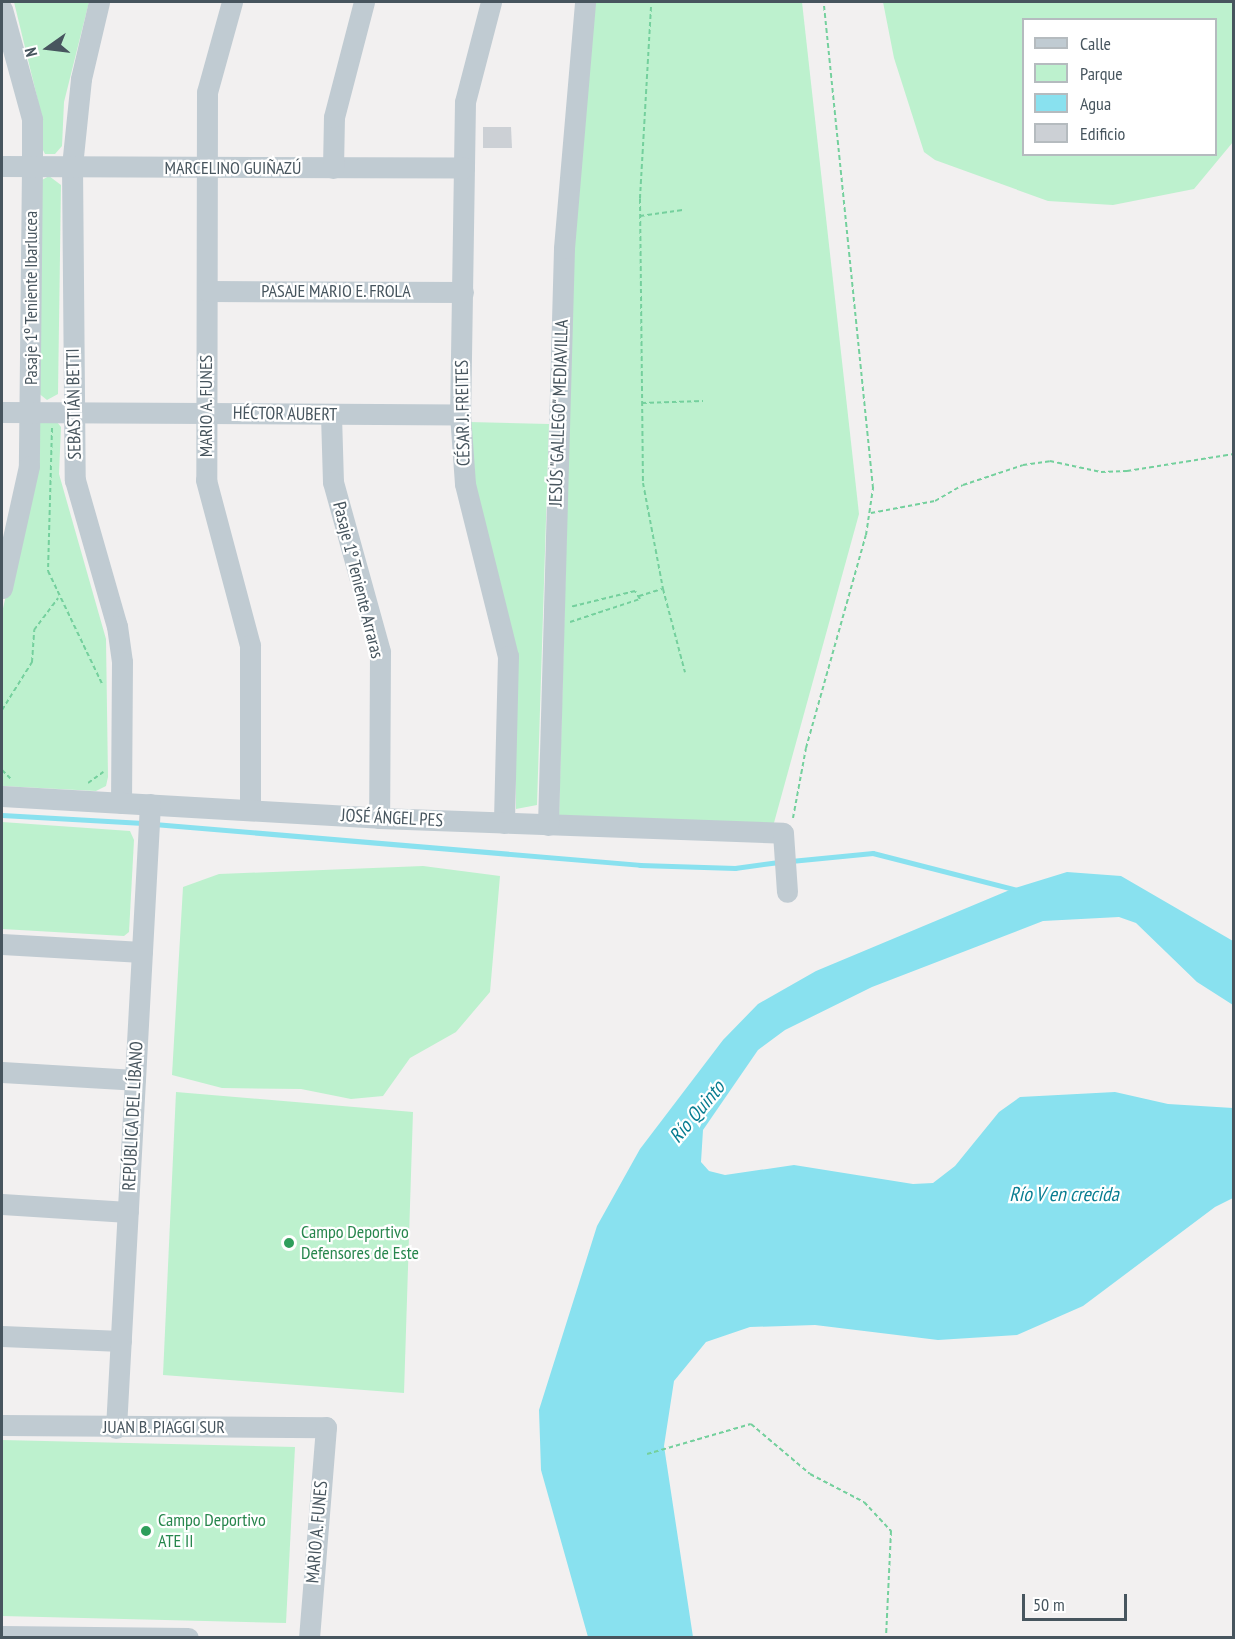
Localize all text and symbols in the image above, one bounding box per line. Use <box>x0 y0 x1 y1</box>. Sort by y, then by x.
north arrow <box>18 18 78 78</box>
legend <box>1022 18 1217 156</box>
text: Calle <box>1080 32 1111 55</box>
text: N <box>20 46 41 59</box>
text: Parque <box>1080 62 1123 85</box>
text: Agua <box>1080 92 1111 115</box>
text: Edificio <box>1080 122 1125 145</box>
street label: MARCELINO GUIÑAZÚ <box>165 157 301 179</box>
street label: Pasaje 1º Teniente Ibarlucea <box>20 211 42 385</box>
street label: PASAJE MARIO E. FROLA <box>261 280 411 302</box>
street label: JESÚS "GALLEGO" MEDIAVILLA <box>545 318 573 508</box>
street label: SEBASTIÁN BETTI <box>62 348 86 460</box>
street label: MARIO A. FUNES <box>195 354 217 458</box>
street label: CÉSAR J. FREITES <box>451 359 475 467</box>
street label: HÉCTOR AUBERT <box>232 402 338 426</box>
street label: Pasaje 1º Teniente Arraras <box>328 499 388 661</box>
street label: JOSÉ ÁNGEL PES <box>340 805 444 831</box>
street label: REPÚBLICA DEL LÍBANO <box>118 1040 148 1192</box>
water label: Río Quinto <box>664 1076 730 1148</box>
water label: Río V en crecida <box>1009 1182 1119 1206</box>
place label: Campo Deportivo Defensores de Este <box>301 1222 419 1264</box>
marker: Campo Deportivo Defensores de Este <box>282 1236 296 1250</box>
street label: JUAN B. PIAGGI SUR <box>102 1416 226 1438</box>
street label: MARIO A. FUNES <box>302 1479 332 1585</box>
place label: Campo Deportivo ATE II <box>158 1510 266 1552</box>
marker: Campo Deportivo ATE II <box>139 1524 153 1538</box>
scale bar <box>1025 1582 1130 1620</box>
text: 50 m <box>1033 1593 1065 1616</box>

